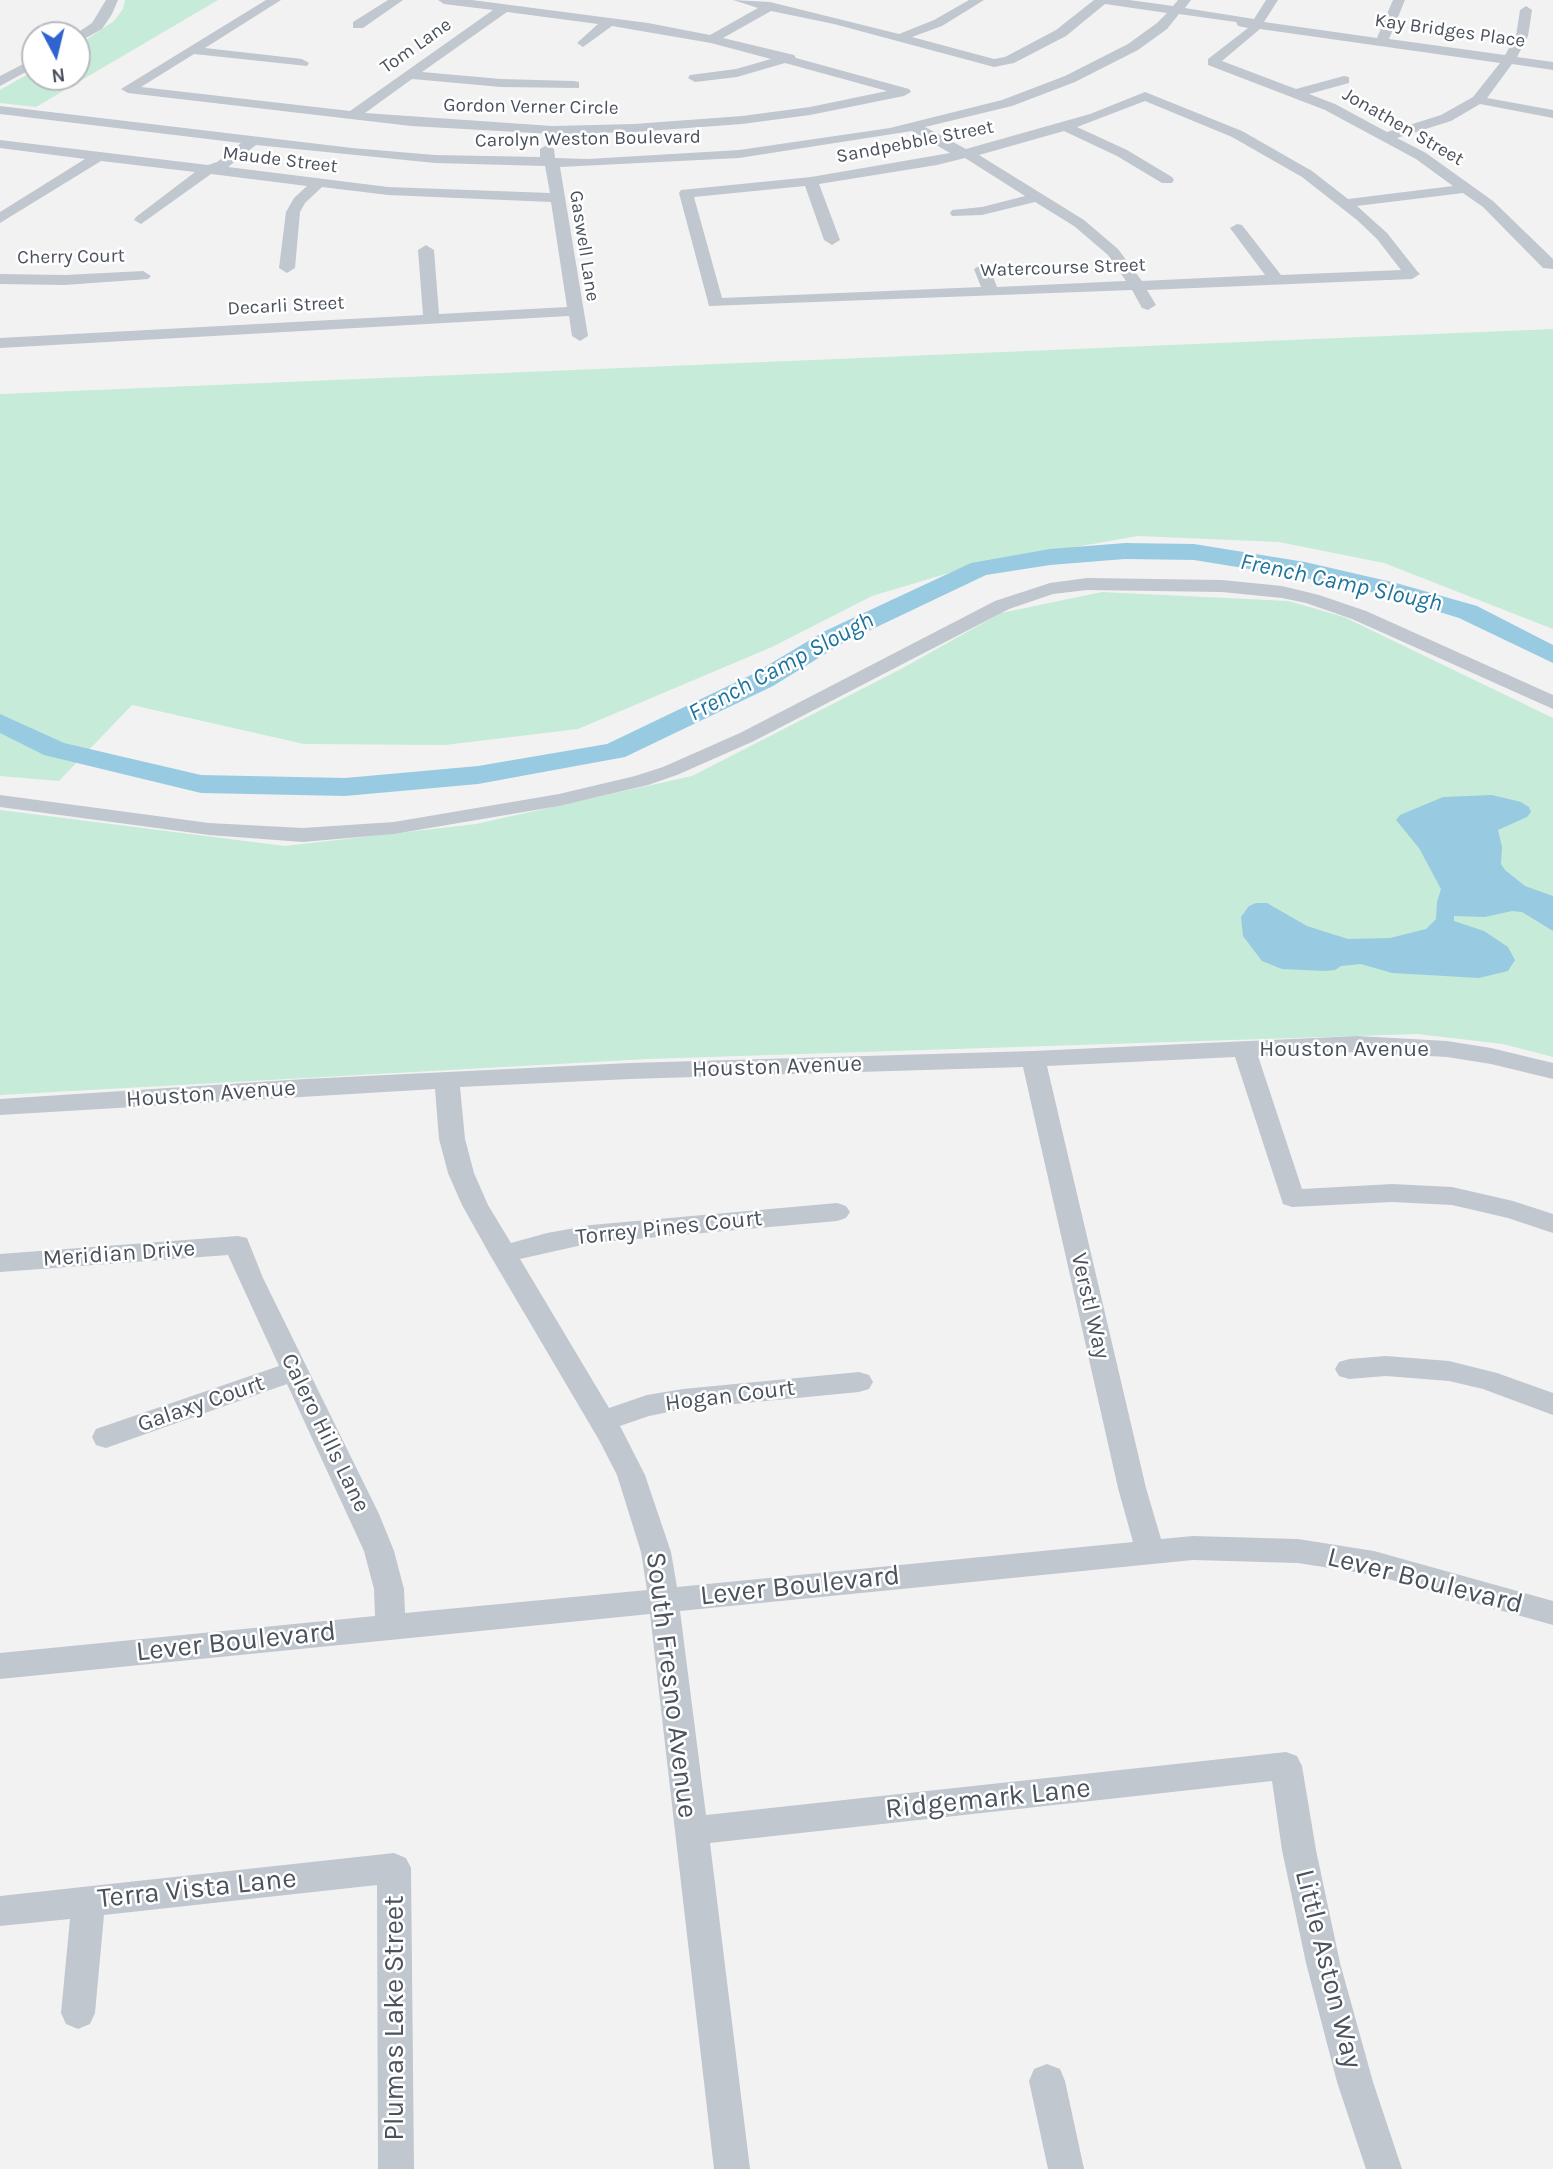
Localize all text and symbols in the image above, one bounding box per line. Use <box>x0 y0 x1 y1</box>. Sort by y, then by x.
street label: Kay Bridges Place <box>1373 9 1527 53</box>
street label: Tom Lane <box>376 13 456 79</box>
north arrow <box>21 21 91 91</box>
text: N <box>50 63 66 87</box>
street label: Jonathen Street <box>1338 83 1468 171</box>
street label: Gordon Verner Circle <box>443 94 619 120</box>
street label: Sandpebble Street <box>834 116 996 168</box>
street label: Carolyn Weston Boulevard <box>475 126 701 152</box>
street label: Maude Street <box>221 142 339 178</box>
street label: Gaswell Lane <box>564 189 604 303</box>
street label: Cherry Court <box>17 245 125 269</box>
street label: Watercourse Street <box>980 254 1146 282</box>
street label: Decarli Street <box>227 292 345 320</box>
water label: French Camp Slough <box>1237 548 1445 618</box>
water label: French Camp Slough <box>683 606 879 728</box>
street label: Houston Avenue <box>1259 1035 1429 1063</box>
street label: Houston Avenue <box>691 1050 863 1084</box>
street label: Houston Avenue <box>125 1074 297 1114</box>
street label: Torrey Pines Court <box>574 1204 764 1252</box>
street label: Meridian Drive <box>42 1235 196 1273</box>
street label: Verstl Way <box>1064 1250 1116 1362</box>
street label: Calero Hills Lane <box>275 1349 375 1517</box>
street label: Galaxy Court <box>134 1369 268 1439</box>
street label: Hogan Court <box>664 1374 796 1418</box>
street label: Lever Boulevard <box>1324 1540 1526 1622</box>
street label: South Fresno Avenue <box>638 1550 704 1820</box>
street label: Lever Boulevard <box>698 1559 902 1613</box>
street label: Lever Boulevard <box>134 1615 338 1669</box>
street label: Ridgemark Lane <box>884 1772 1092 1826</box>
street label: Terra Vista Lane <box>96 1862 298 1916</box>
street label: Little Aston Way <box>1287 1866 1369 2072</box>
street label: Plumas Lake Street <box>378 1895 412 2141</box>

